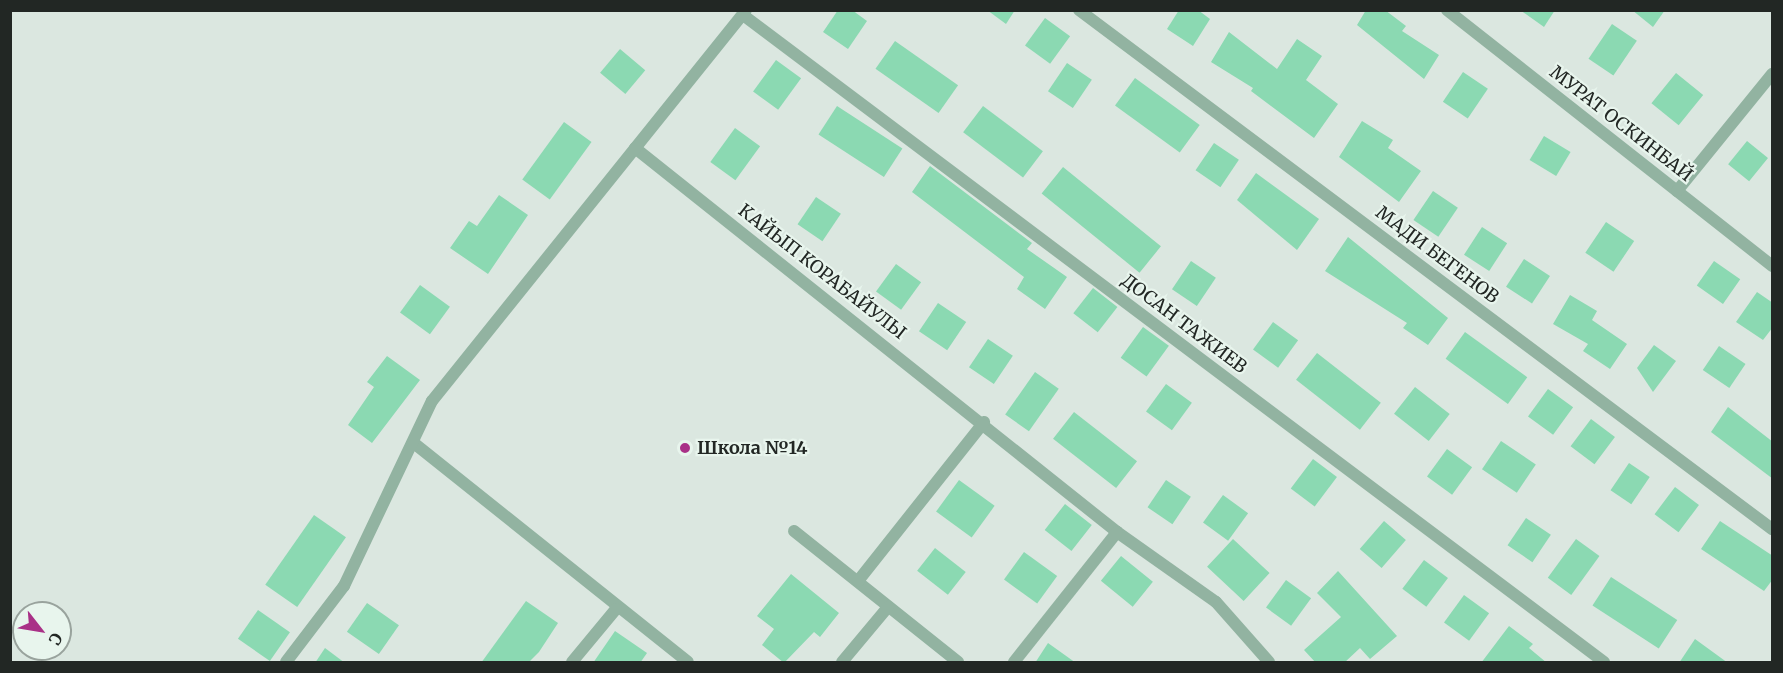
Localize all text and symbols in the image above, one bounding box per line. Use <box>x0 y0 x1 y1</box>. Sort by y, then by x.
street label: МУРАТ ОСКИНБАЙ <box>1545 62 1697 186</box>
street label: КАЙЫП КОРАБАЙУЛЫ <box>734 200 910 344</box>
street label: МАДИ БЕГЕНОВ <box>1371 202 1503 308</box>
street label: ДОСАН ТАЖИЕВ <box>1117 270 1251 378</box>
place label: Школа №14 <box>697 437 807 459</box>
marker: Школа №14 <box>678 441 692 455</box>
north arrow <box>12 601 72 661</box>
text: С <box>44 630 67 649</box>

